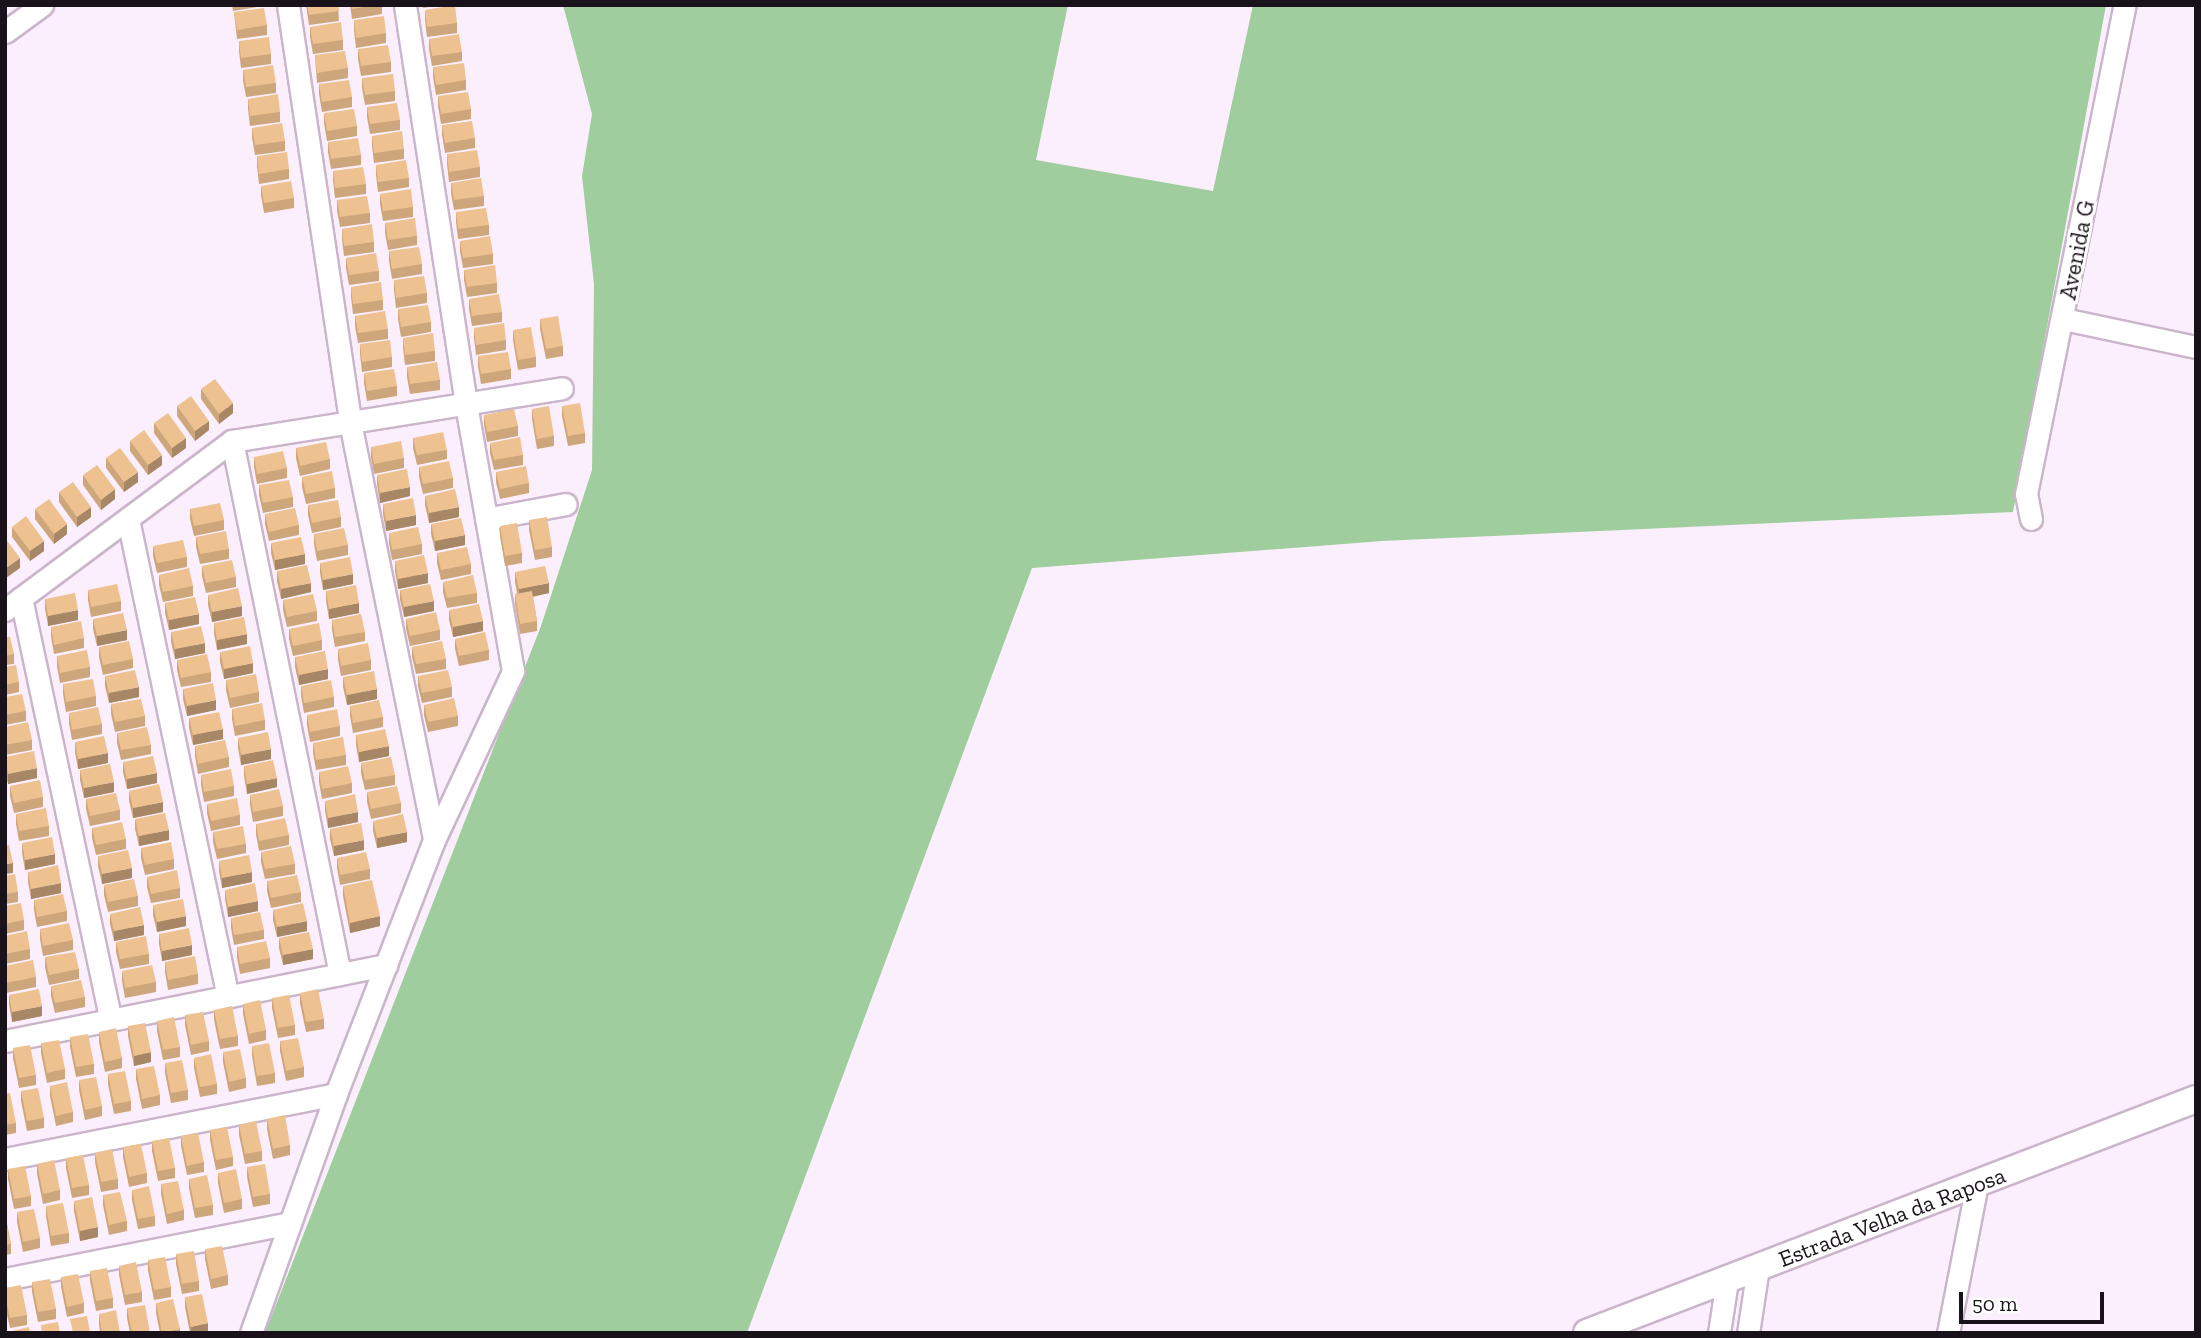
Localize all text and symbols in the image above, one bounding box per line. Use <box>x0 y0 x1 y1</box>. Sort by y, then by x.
street label: Avenida G <box>2054 198 2100 302</box>
street label: Estrada Velha da Raposa <box>1774 1161 2010 1273</box>
scale bar <box>1963 1278 2108 1322</box>
text: 50 m <box>1972 1291 2018 1316</box>

